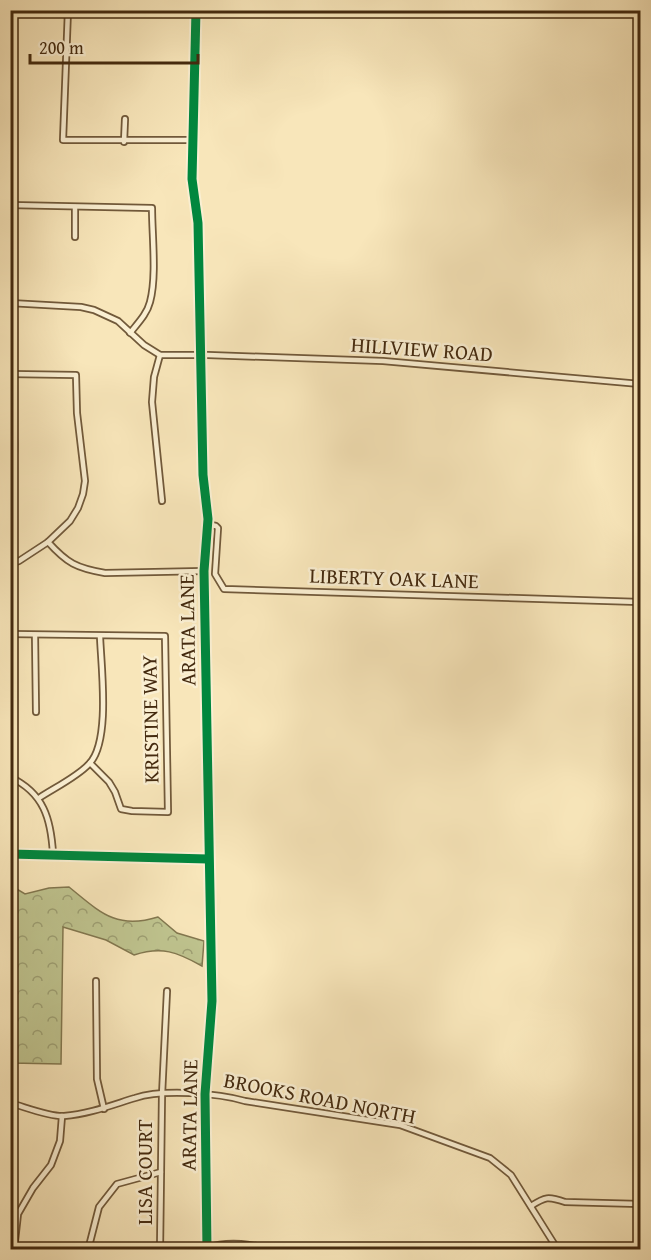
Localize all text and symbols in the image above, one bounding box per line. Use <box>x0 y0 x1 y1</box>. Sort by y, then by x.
scale bar <box>30 27 198 65</box>
text: 200 m <box>39 34 84 61</box>
street label: HILLVIEW ROAD <box>350 329 494 369</box>
street label: LIBERTY OAK LANE <box>309 560 479 596</box>
street label: ARATA LANE <box>171 573 203 686</box>
street label: KRISTINE WAY <box>133 654 167 783</box>
street label: ARATA LANE <box>173 1058 205 1171</box>
street label: BROOKS ROAD NORTH <box>221 1064 419 1132</box>
street label: LISA COURT <box>129 1119 160 1225</box>

